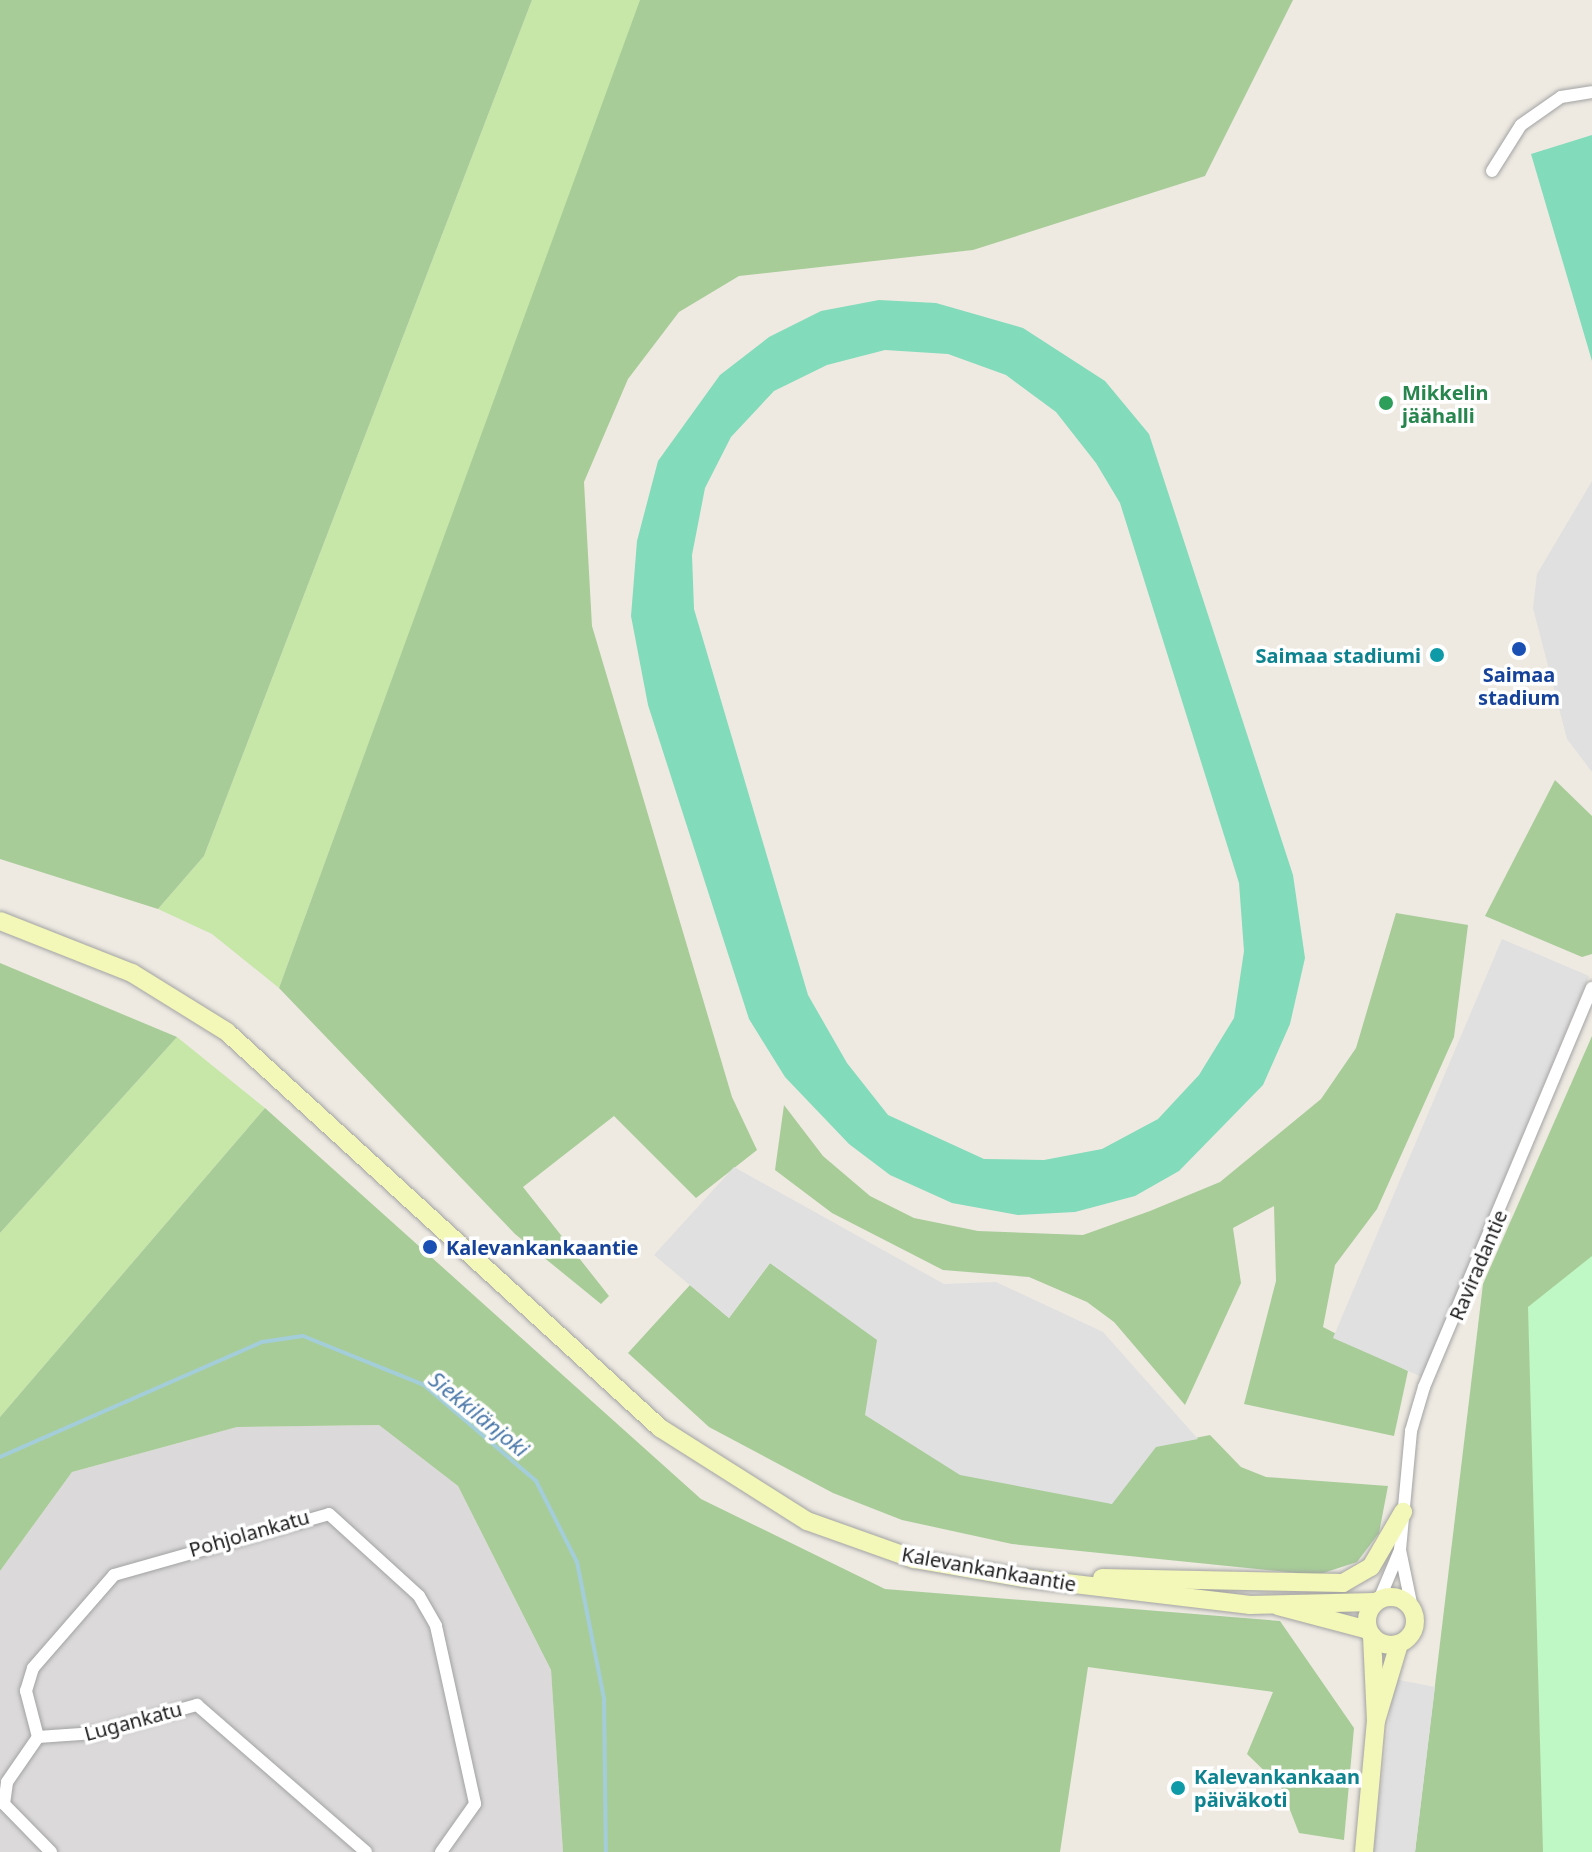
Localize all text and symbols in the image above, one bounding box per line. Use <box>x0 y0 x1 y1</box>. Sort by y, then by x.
place label: Mikkelin jäähalli <box>1402 380 1489 427</box>
marker: Mikkelin jäähalli <box>1377 394 1395 412</box>
marker: Saimaa stadium <box>1510 640 1528 658</box>
place label: Saimaa stadiumi <box>1256 643 1421 667</box>
marker: Saimaa stadiumi <box>1428 646 1446 664</box>
place label: Saimaa stadium <box>1478 662 1560 709</box>
street label: Raviradantie <box>1444 1206 1512 1324</box>
place label: Kalevankankaantie <box>446 1235 638 1259</box>
marker: Kalevankankaantie <box>421 1238 439 1256</box>
water label: Siekkilänjoki <box>424 1366 534 1462</box>
street label: Pohjolankatu <box>186 1504 312 1562</box>
street label: Kalevankankaantie <box>900 1542 1078 1596</box>
street label: Lugankatu <box>82 1696 184 1746</box>
place label: Kalevankankaan päiväkoti <box>1194 1764 1360 1811</box>
marker: Kalevankankaan päiväkoti <box>1169 1779 1187 1797</box>

